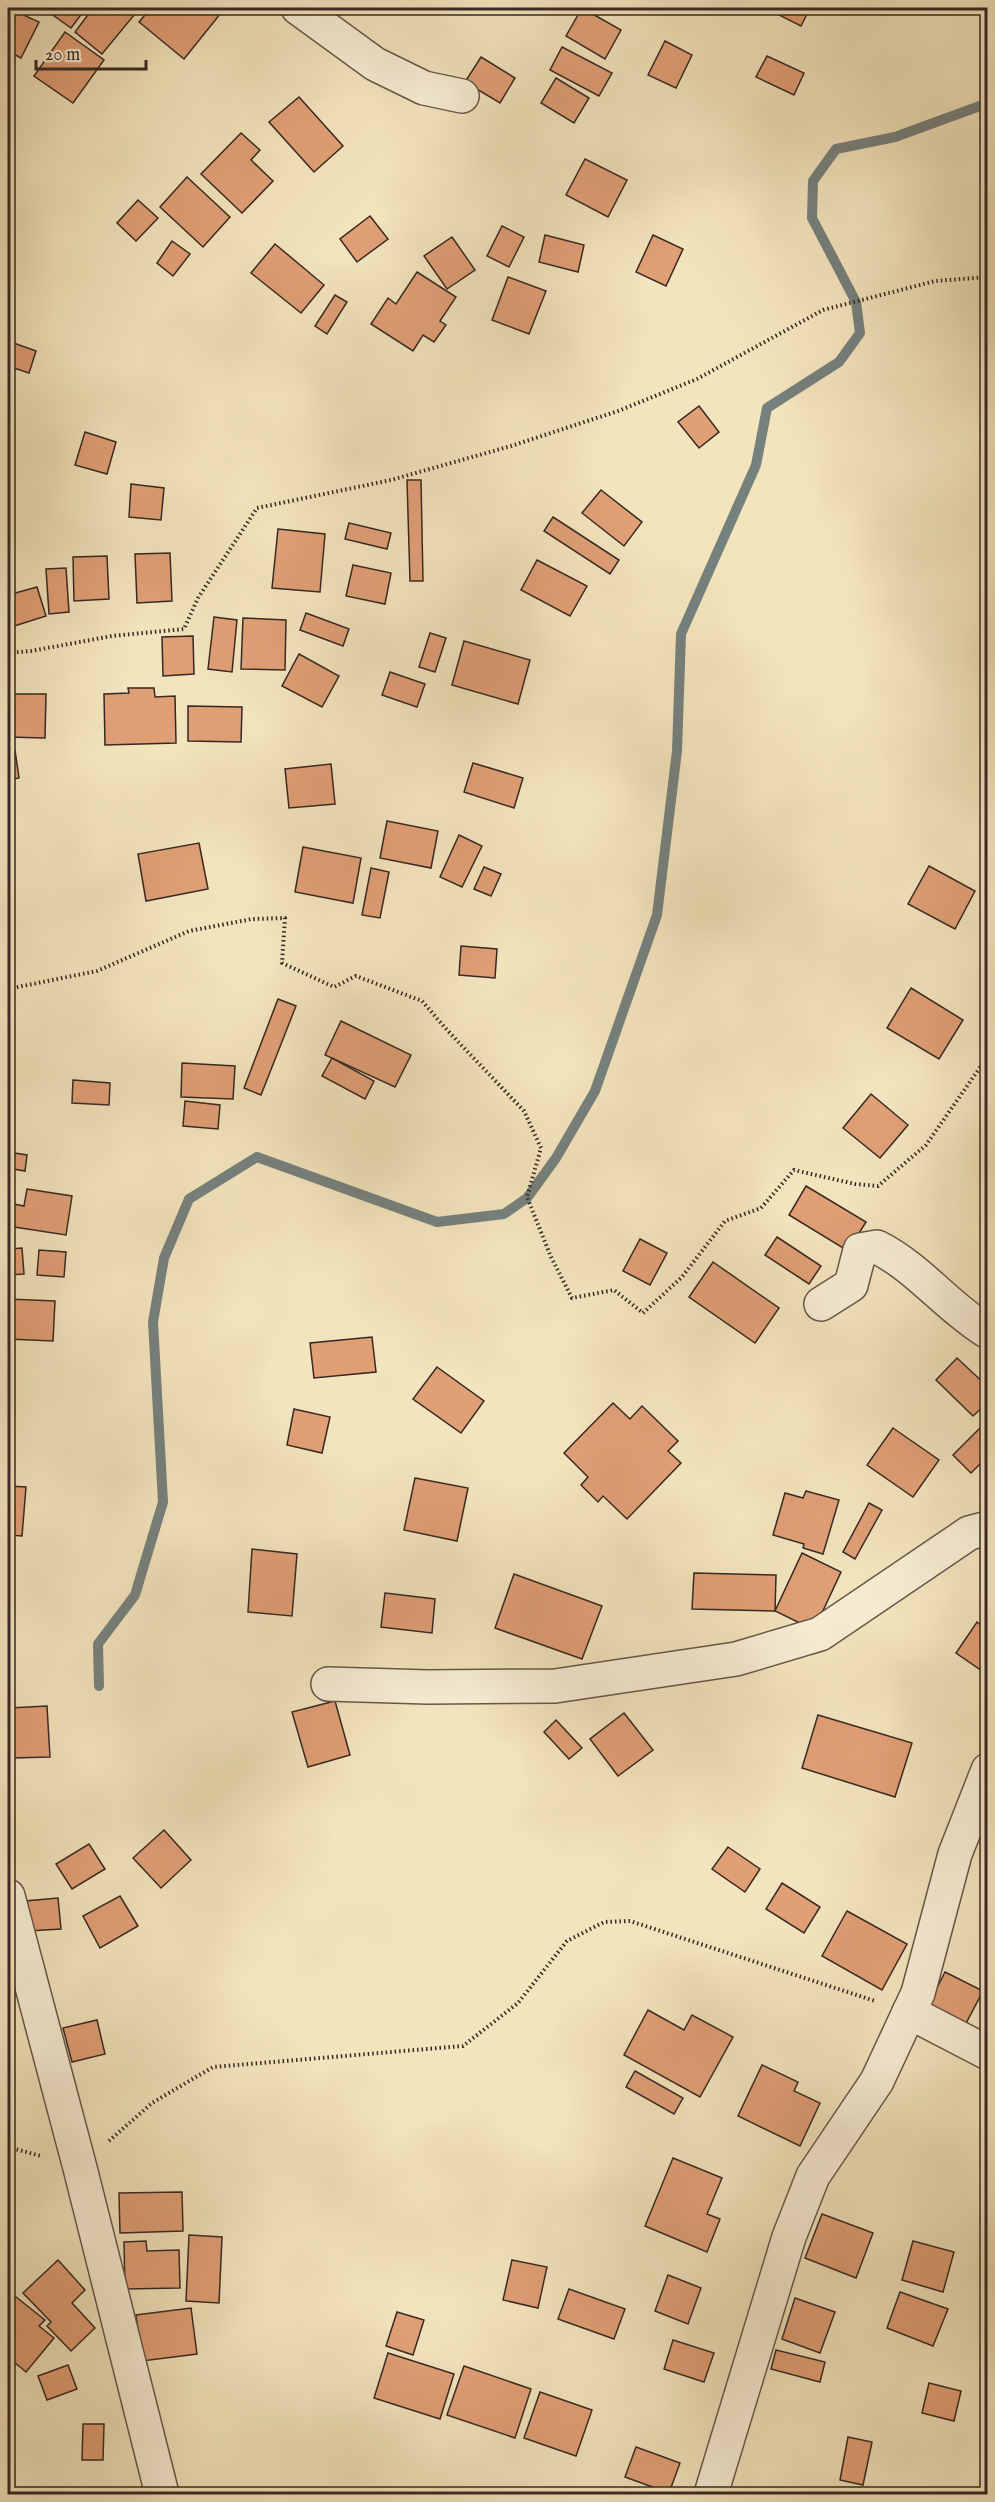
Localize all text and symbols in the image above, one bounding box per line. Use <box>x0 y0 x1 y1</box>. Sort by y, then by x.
scale bar <box>36 33 146 71</box>
text: 20 m <box>45 44 80 67</box>

